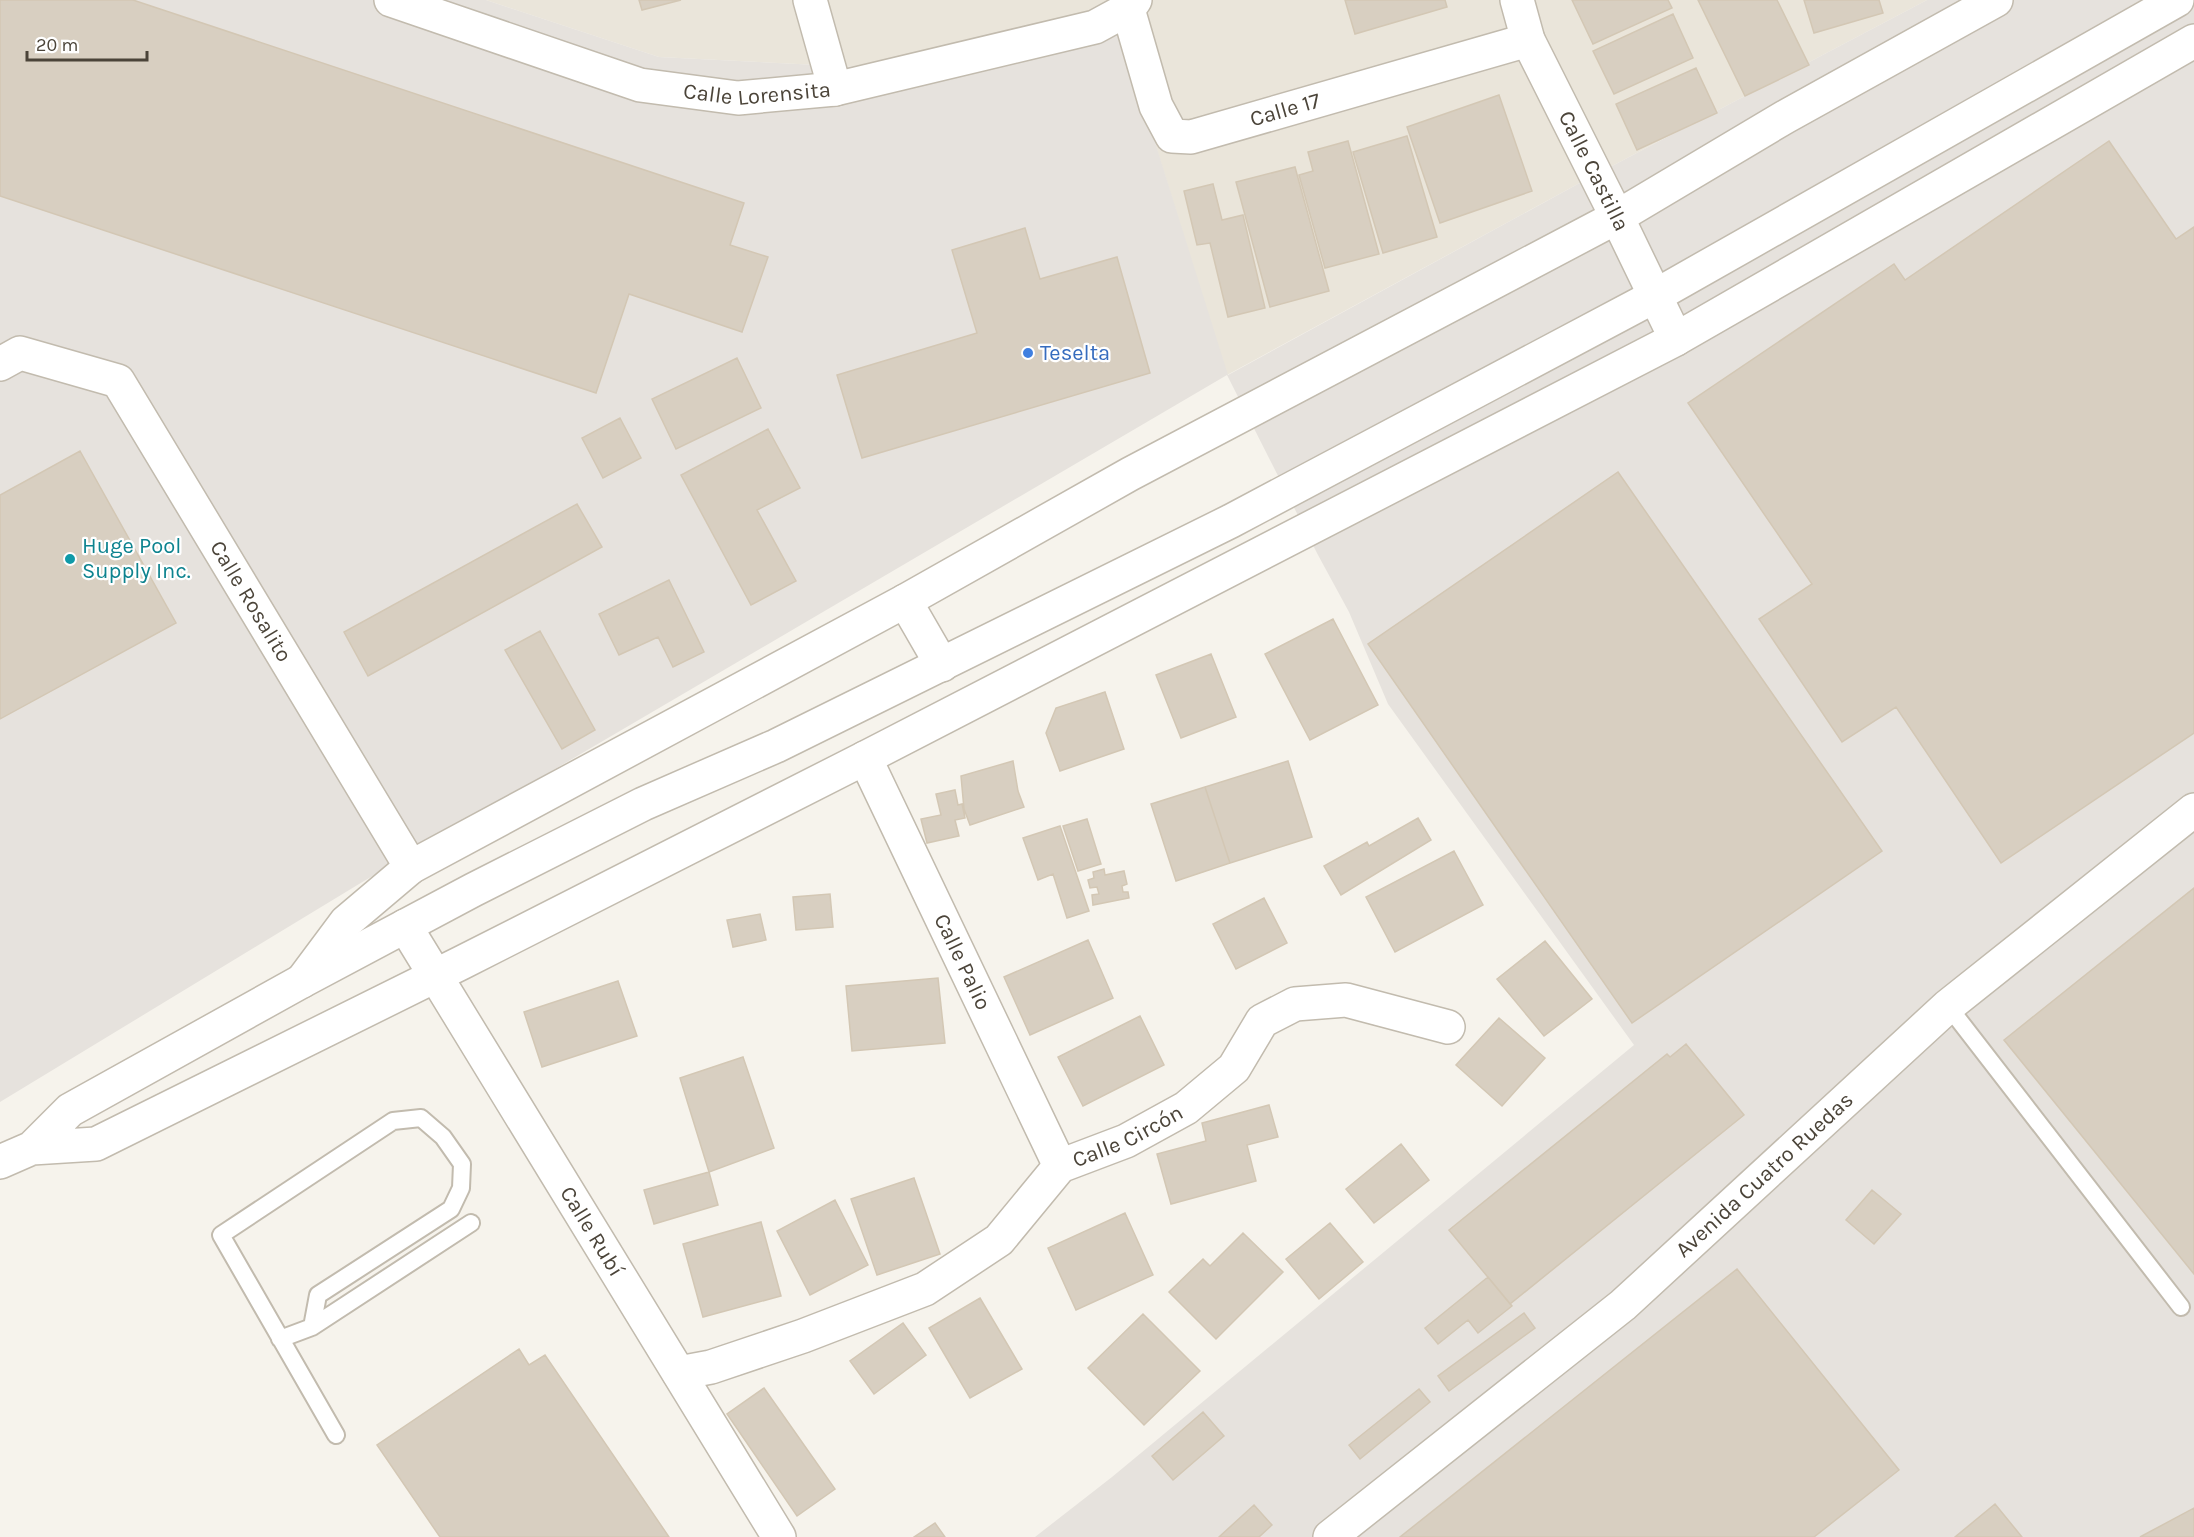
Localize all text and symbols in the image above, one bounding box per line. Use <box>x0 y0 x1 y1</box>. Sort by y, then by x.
scale bar <box>27 24 147 62</box>
text: 20 m <box>36 34 78 56</box>
street label: Calle Lorensita <box>682 76 832 111</box>
street label: Calle 17 <box>1247 87 1323 132</box>
street label: Calle Castilla <box>1553 107 1635 235</box>
place label: Teselta <box>1040 340 1110 366</box>
marker: Teselta <box>1021 346 1035 360</box>
place label: Huge Pool Supply Inc. <box>82 533 191 584</box>
street label: Calle Rosalito <box>204 536 297 667</box>
marker: Huge Pool Supply Inc. <box>63 552 77 566</box>
street label: Calle Palio <box>928 910 997 1014</box>
street label: Avenida Cuatro Ruedas <box>1670 1087 1859 1263</box>
street label: Calle Circón <box>1069 1099 1187 1173</box>
street label: Calle Rubí <box>554 1182 630 1282</box>

